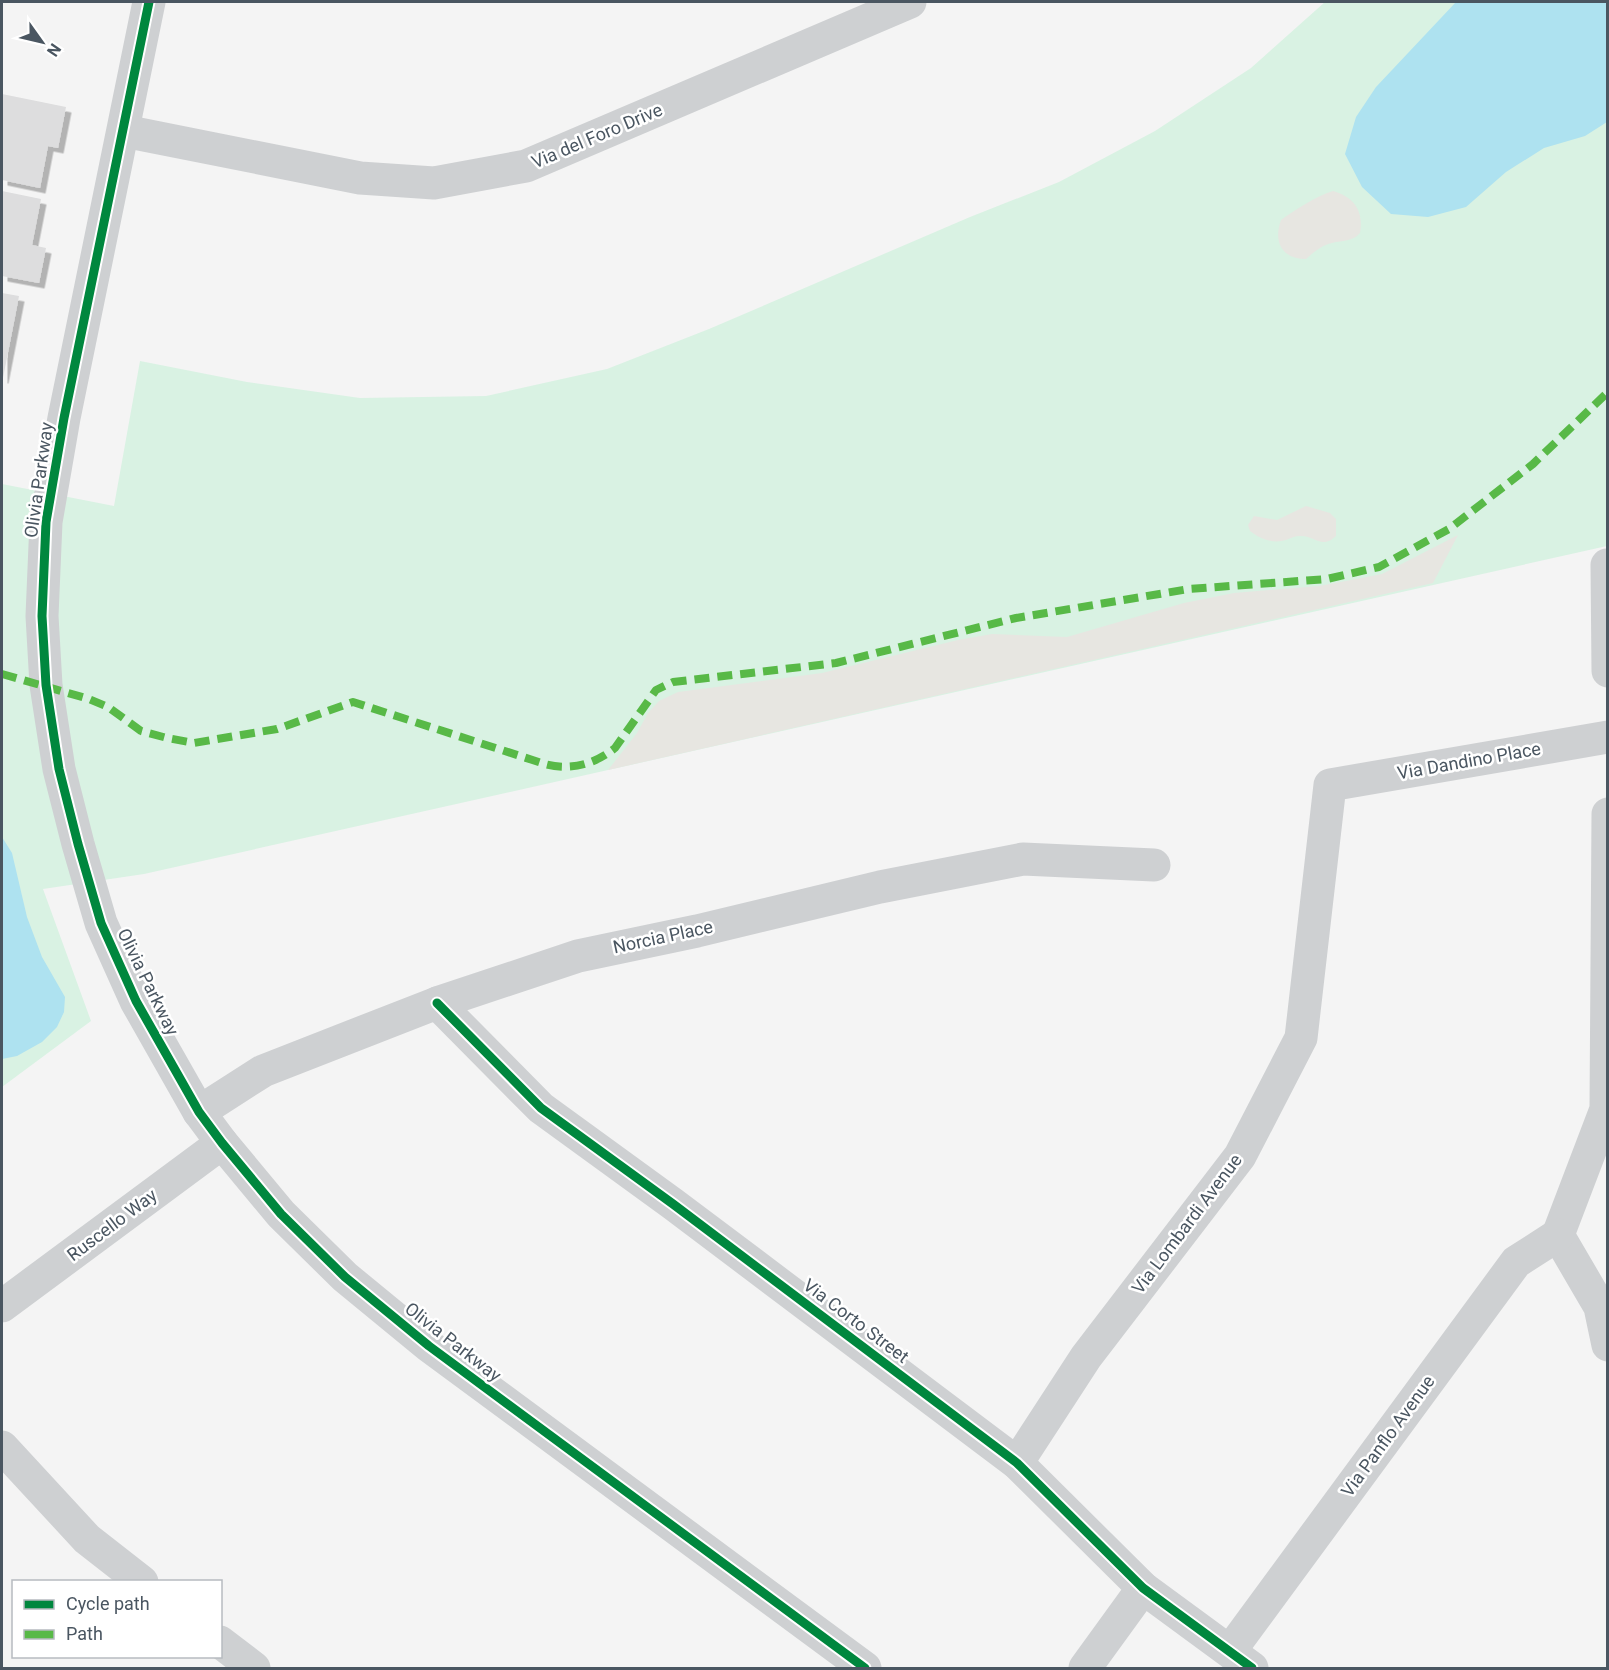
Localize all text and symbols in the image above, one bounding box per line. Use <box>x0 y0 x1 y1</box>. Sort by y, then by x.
north arrow <box>12 12 72 72</box>
text: N <box>43 40 65 60</box>
street label: Via del Foro Drive <box>528 99 665 173</box>
street label: Olivia Parkway <box>20 420 57 539</box>
street label: Via Dandino Place <box>1396 738 1542 783</box>
street label: Norcia Place <box>611 916 715 957</box>
street label: Olivia Parkway <box>113 925 184 1039</box>
street label: Via Lombardi Avenue <box>1127 1150 1246 1298</box>
street label: Ruscello Way <box>63 1184 161 1265</box>
street label: Via Corto Street <box>799 1274 913 1367</box>
street label: Olivia Parkway <box>401 1297 506 1386</box>
street label: Via Panflo Avenue <box>1337 1371 1439 1500</box>
legend <box>12 1580 222 1658</box>
text: Cycle path <box>66 1593 150 1614</box>
text: Path <box>66 1623 103 1644</box>

